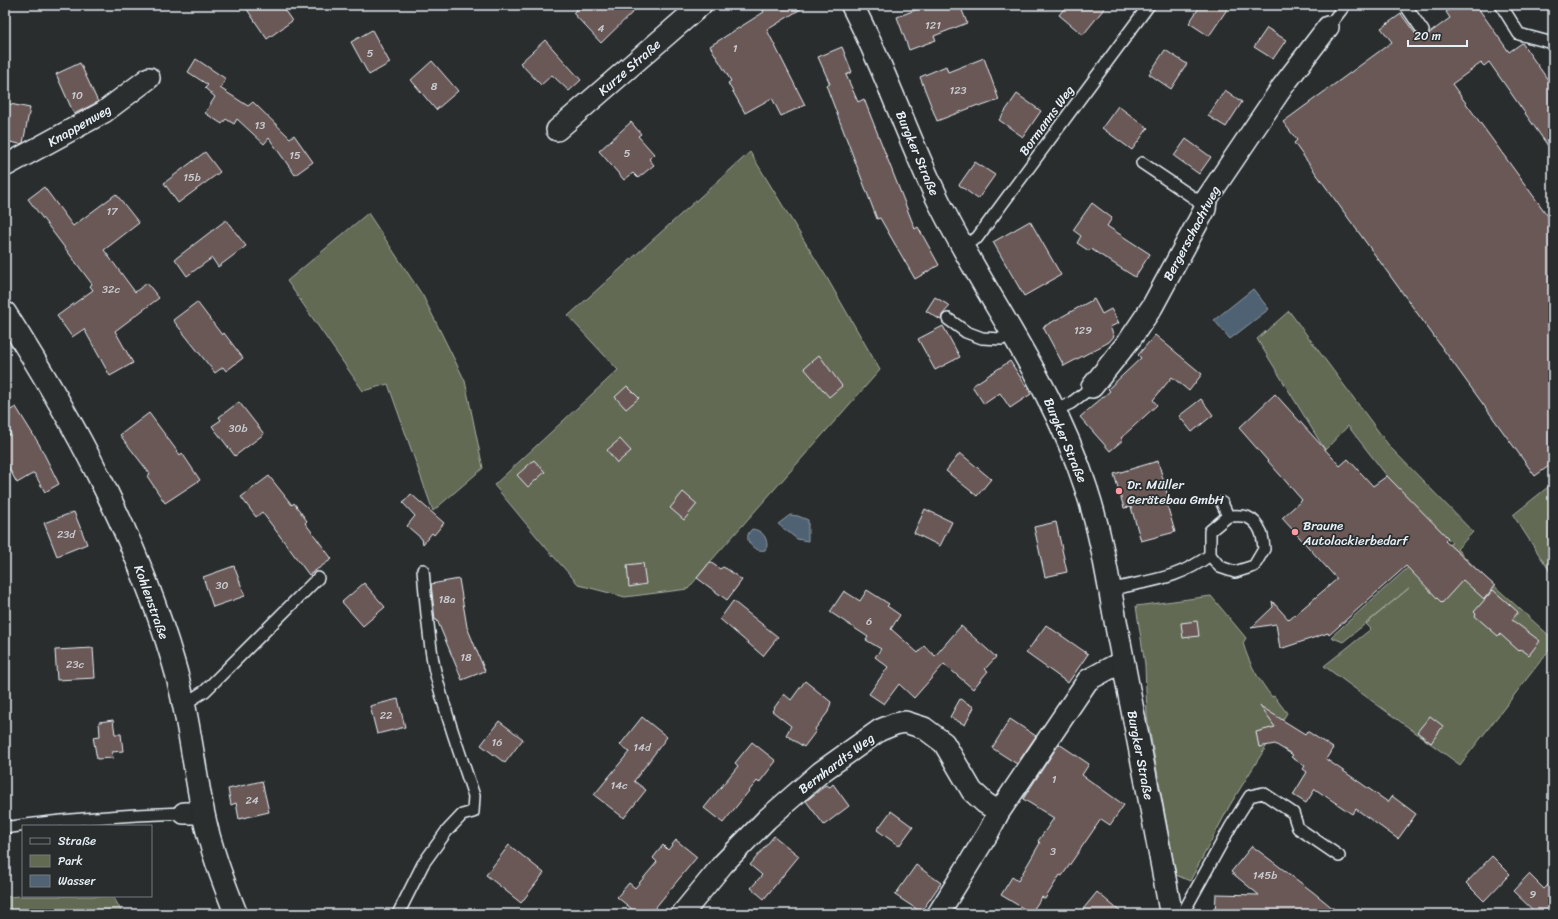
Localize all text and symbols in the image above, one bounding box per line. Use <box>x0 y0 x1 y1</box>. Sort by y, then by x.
house number: 121 <box>925 16 941 35</box>
house number: 4 <box>598 19 605 38</box>
scale bar <box>1408 22 1467 48</box>
text: 20 m <box>1414 25 1441 47</box>
street label: Kurze Straße <box>593 33 666 101</box>
house number: 1 <box>733 39 738 58</box>
house number: 5 <box>367 44 374 63</box>
house number: 8 <box>431 77 438 96</box>
street label: Bormanns Weg <box>1013 80 1080 161</box>
house number: 123 <box>949 81 967 100</box>
house number: 10 <box>71 86 83 105</box>
street label: Knappenweg <box>43 98 116 153</box>
street label: Burgker Straße <box>889 107 946 200</box>
house number: 13 <box>255 116 265 135</box>
house number: 5 <box>624 144 631 163</box>
house number: 15 <box>289 146 301 165</box>
house number: 15b <box>183 168 201 187</box>
street label: Bergerschachtweg <box>1157 181 1227 285</box>
house number: 17 <box>107 202 118 221</box>
house number: 32c <box>102 280 120 299</box>
house number: 129 <box>1074 321 1092 340</box>
street label: Burgker Straße <box>1037 394 1094 487</box>
house number: 30b <box>228 419 248 438</box>
place label: Dr. Müller Gerätebau GmbH <box>1127 473 1225 511</box>
marker: Dr. Müller Gerätebau GmbH <box>1114 486 1124 496</box>
place label: Braune Autolackierbedarf <box>1302 514 1409 552</box>
house number: 23d <box>57 525 76 544</box>
marker: Braune Autolackierbedarf <box>1290 527 1300 537</box>
street label: Kohlenstraße <box>127 562 176 643</box>
house number: 30 <box>216 576 229 595</box>
house number: 18a <box>439 590 456 609</box>
house number: 6 <box>866 612 872 631</box>
house number: 18 <box>460 648 472 667</box>
house number: 23c <box>66 655 84 674</box>
house number: 22 <box>380 706 393 725</box>
street label: Burgker Straße <box>1121 708 1161 802</box>
street label: Bernhardts Weg <box>793 727 880 800</box>
house number: 16 <box>492 733 502 752</box>
house number: 14d <box>633 738 652 757</box>
house number: 1 <box>1052 770 1057 789</box>
house number: 14c <box>610 776 628 795</box>
house number: 24 <box>245 791 259 810</box>
legend <box>22 825 152 897</box>
text: Straße <box>58 830 96 852</box>
house number: 3 <box>1050 842 1056 861</box>
text: Park <box>58 850 83 872</box>
house number: 145b <box>1253 866 1277 885</box>
text: Wasser <box>58 870 96 892</box>
house number: 9 <box>1530 885 1537 904</box>

